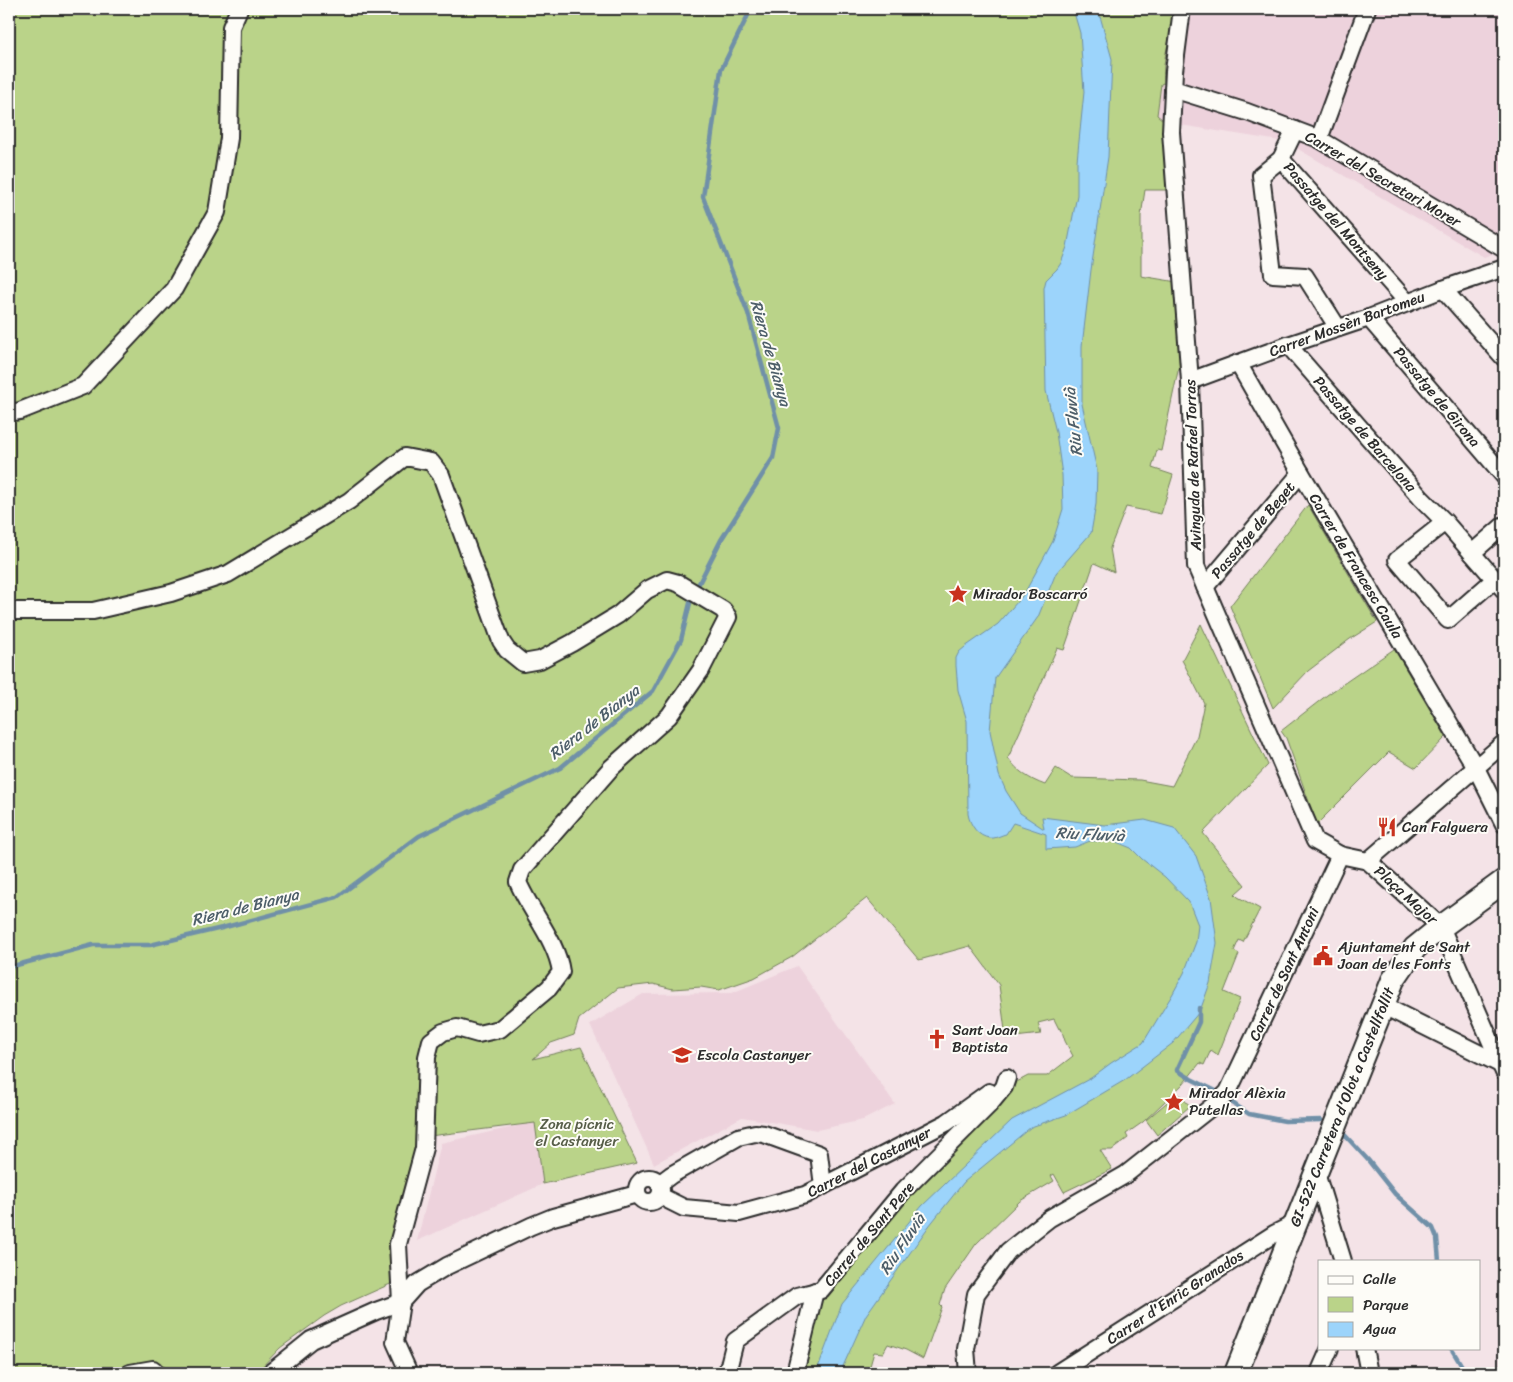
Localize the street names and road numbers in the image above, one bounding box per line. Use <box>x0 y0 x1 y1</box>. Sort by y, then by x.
street label: Carrer del Secretari Morer <box>1300 124 1467 235</box>
street label: Passatge del Montseny <box>1277 156 1395 286</box>
street label: Carrer Mossèn Bartomeu <box>1265 284 1429 364</box>
street label: Passatge de Girona <box>1387 341 1487 454</box>
street label: Passatge de Barcelona <box>1307 370 1424 499</box>
street label: Avinguda de Rafael Torras <box>1177 379 1209 552</box>
street label: Passatge de Beget <box>1204 475 1302 585</box>
street label: Carrer de Francesc Caula <box>1302 488 1410 644</box>
street label: Plaça Major <box>1368 859 1445 932</box>
street label: Carrer de Sant Antoni <box>1242 902 1327 1045</box>
street label: GI-522 Carretera d'Olot a Castellfollit <box>1282 982 1402 1231</box>
street label: Carrer del Castanyer <box>802 1119 936 1205</box>
street label: Carrer de Sant Pere <box>817 1176 921 1292</box>
street label: Carrer d'Enric Granados <box>1101 1243 1249 1351</box>

